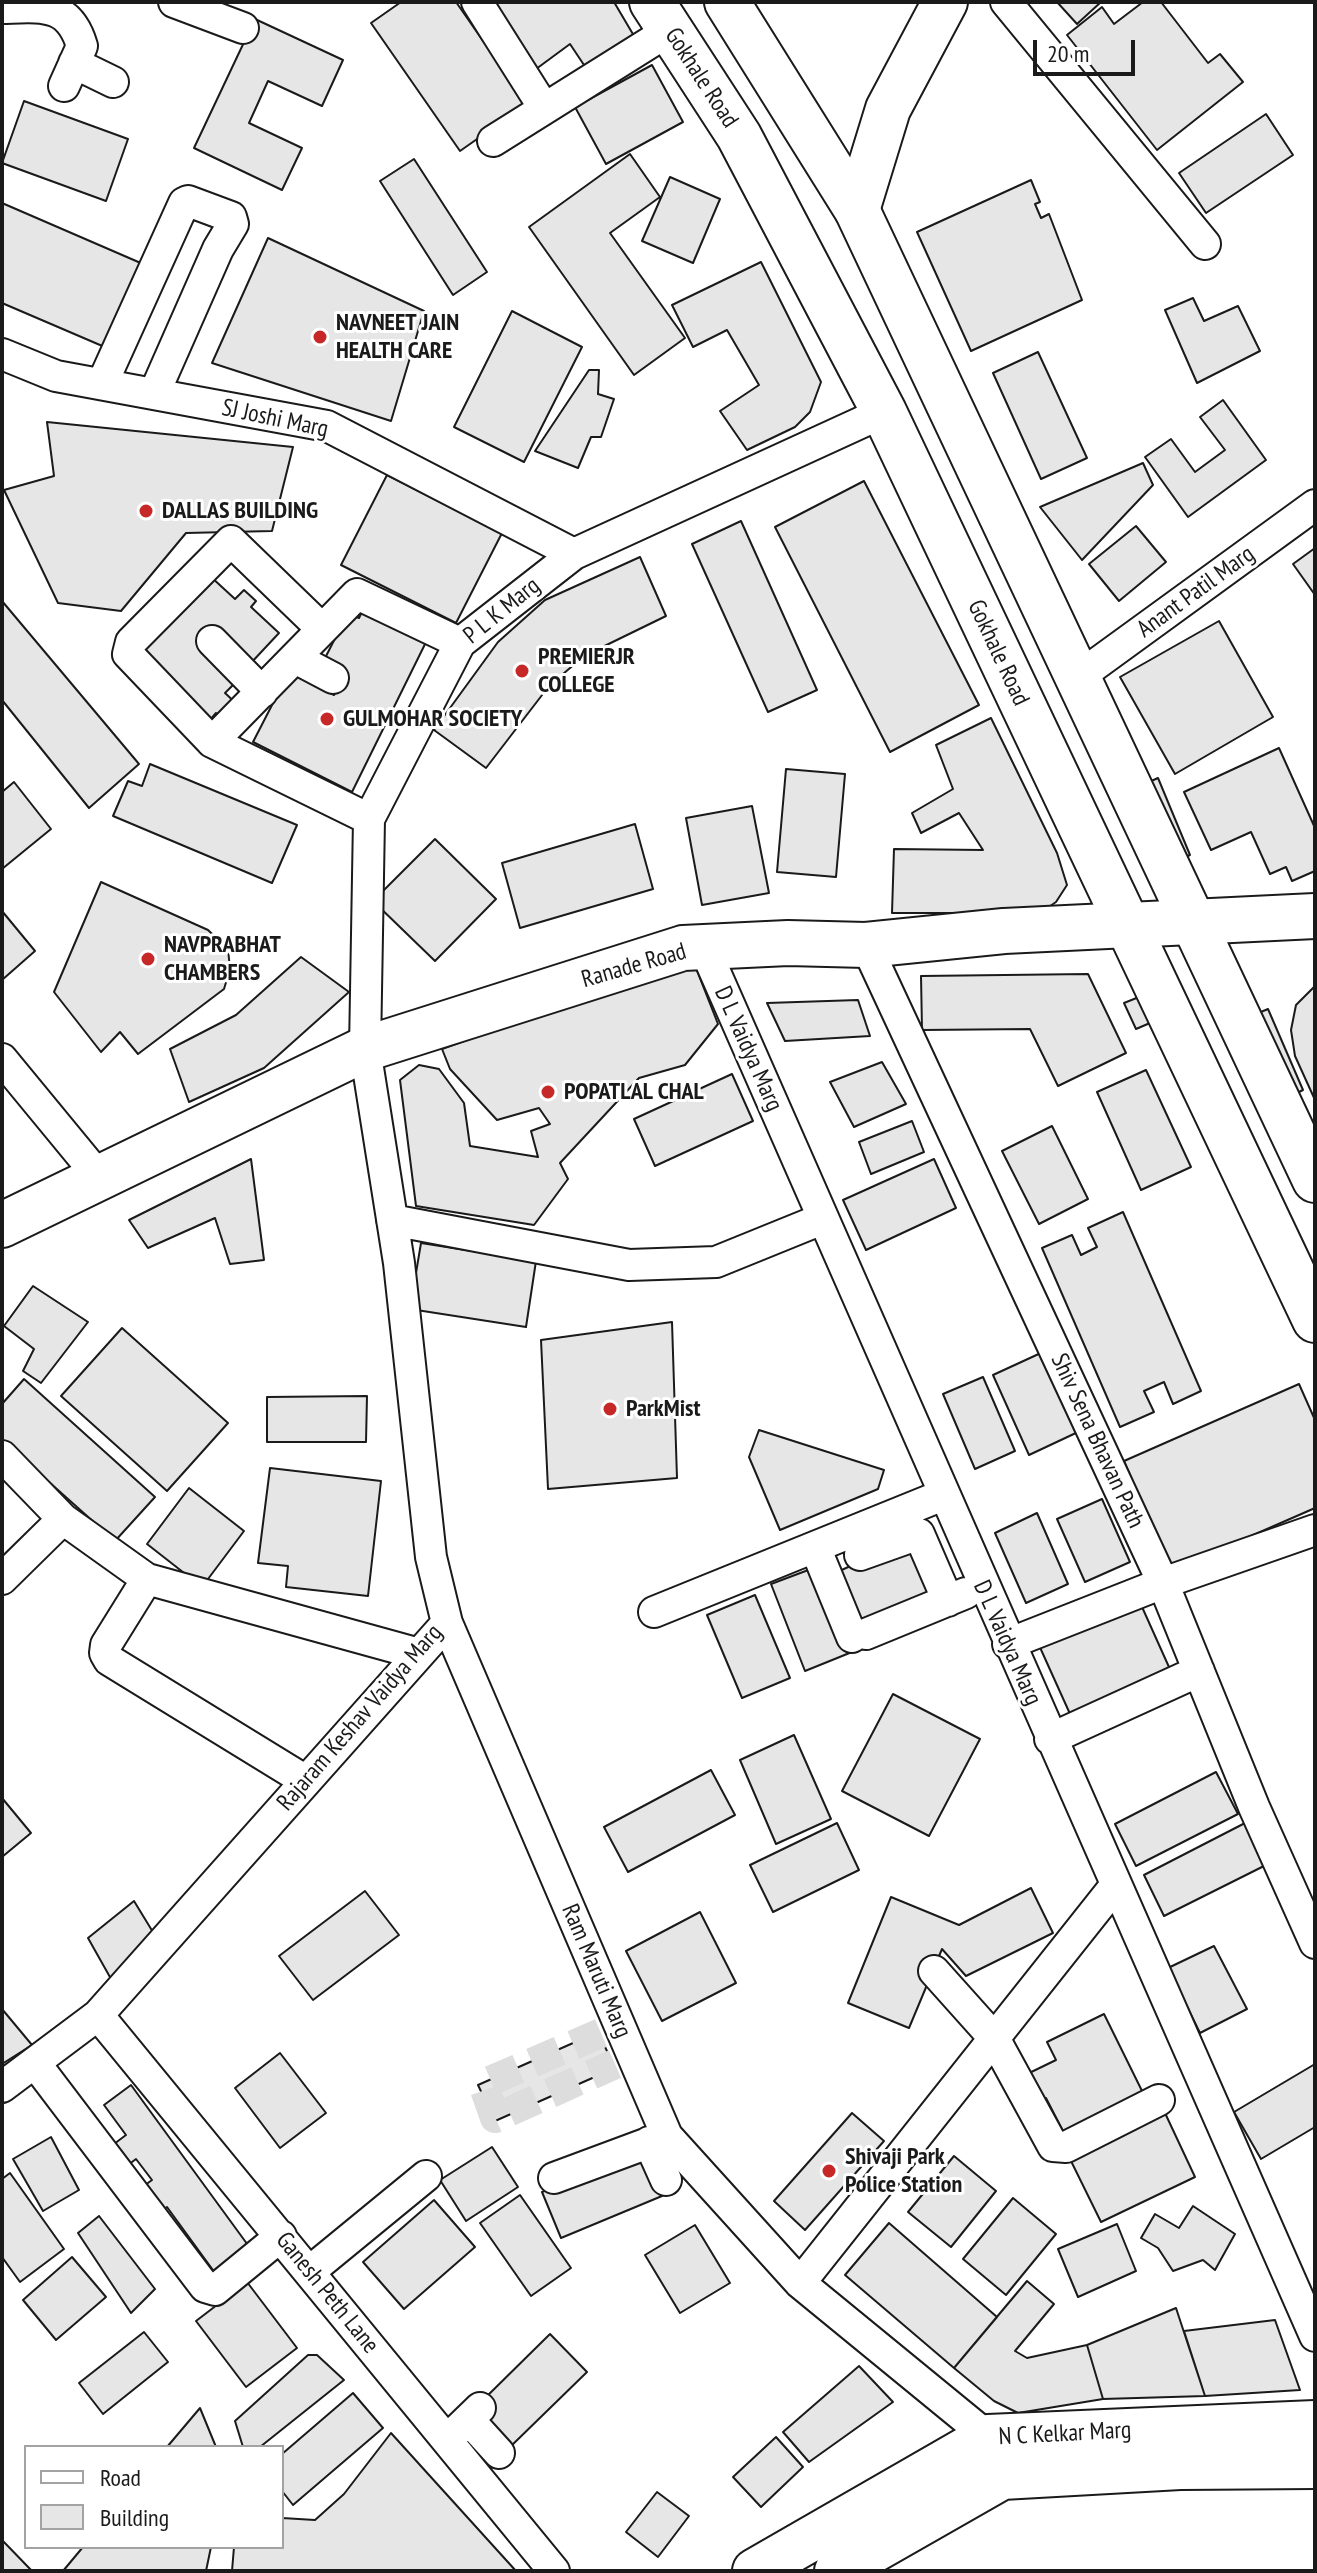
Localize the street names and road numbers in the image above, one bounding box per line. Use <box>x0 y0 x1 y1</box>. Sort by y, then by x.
street label: Gokhale Road <box>658 23 744 133</box>
street label: SJ Joshi Marg <box>219 394 331 444</box>
street label: Anant Patil Marg <box>1132 540 1260 644</box>
street label: P L K Marg <box>458 572 546 650</box>
street label: Gokhale Road <box>961 596 1035 710</box>
street label: Ranade Road <box>578 937 690 995</box>
street label: D L Vaidya Marg <box>708 982 788 1116</box>
street label: Shiv Sena Bhavan Path <box>1044 1349 1150 1533</box>
street label: D L Vaidya Marg <box>967 1576 1047 1710</box>
street label: Rajaram Keshav Vaidya Marg <box>271 1619 449 1817</box>
street label: Ram Maruti Marg <box>555 1900 637 2042</box>
street label: Ganesh Peth Lane <box>269 2227 385 2359</box>
street label: N C Kelkar Marg <box>998 2416 1132 2452</box>

